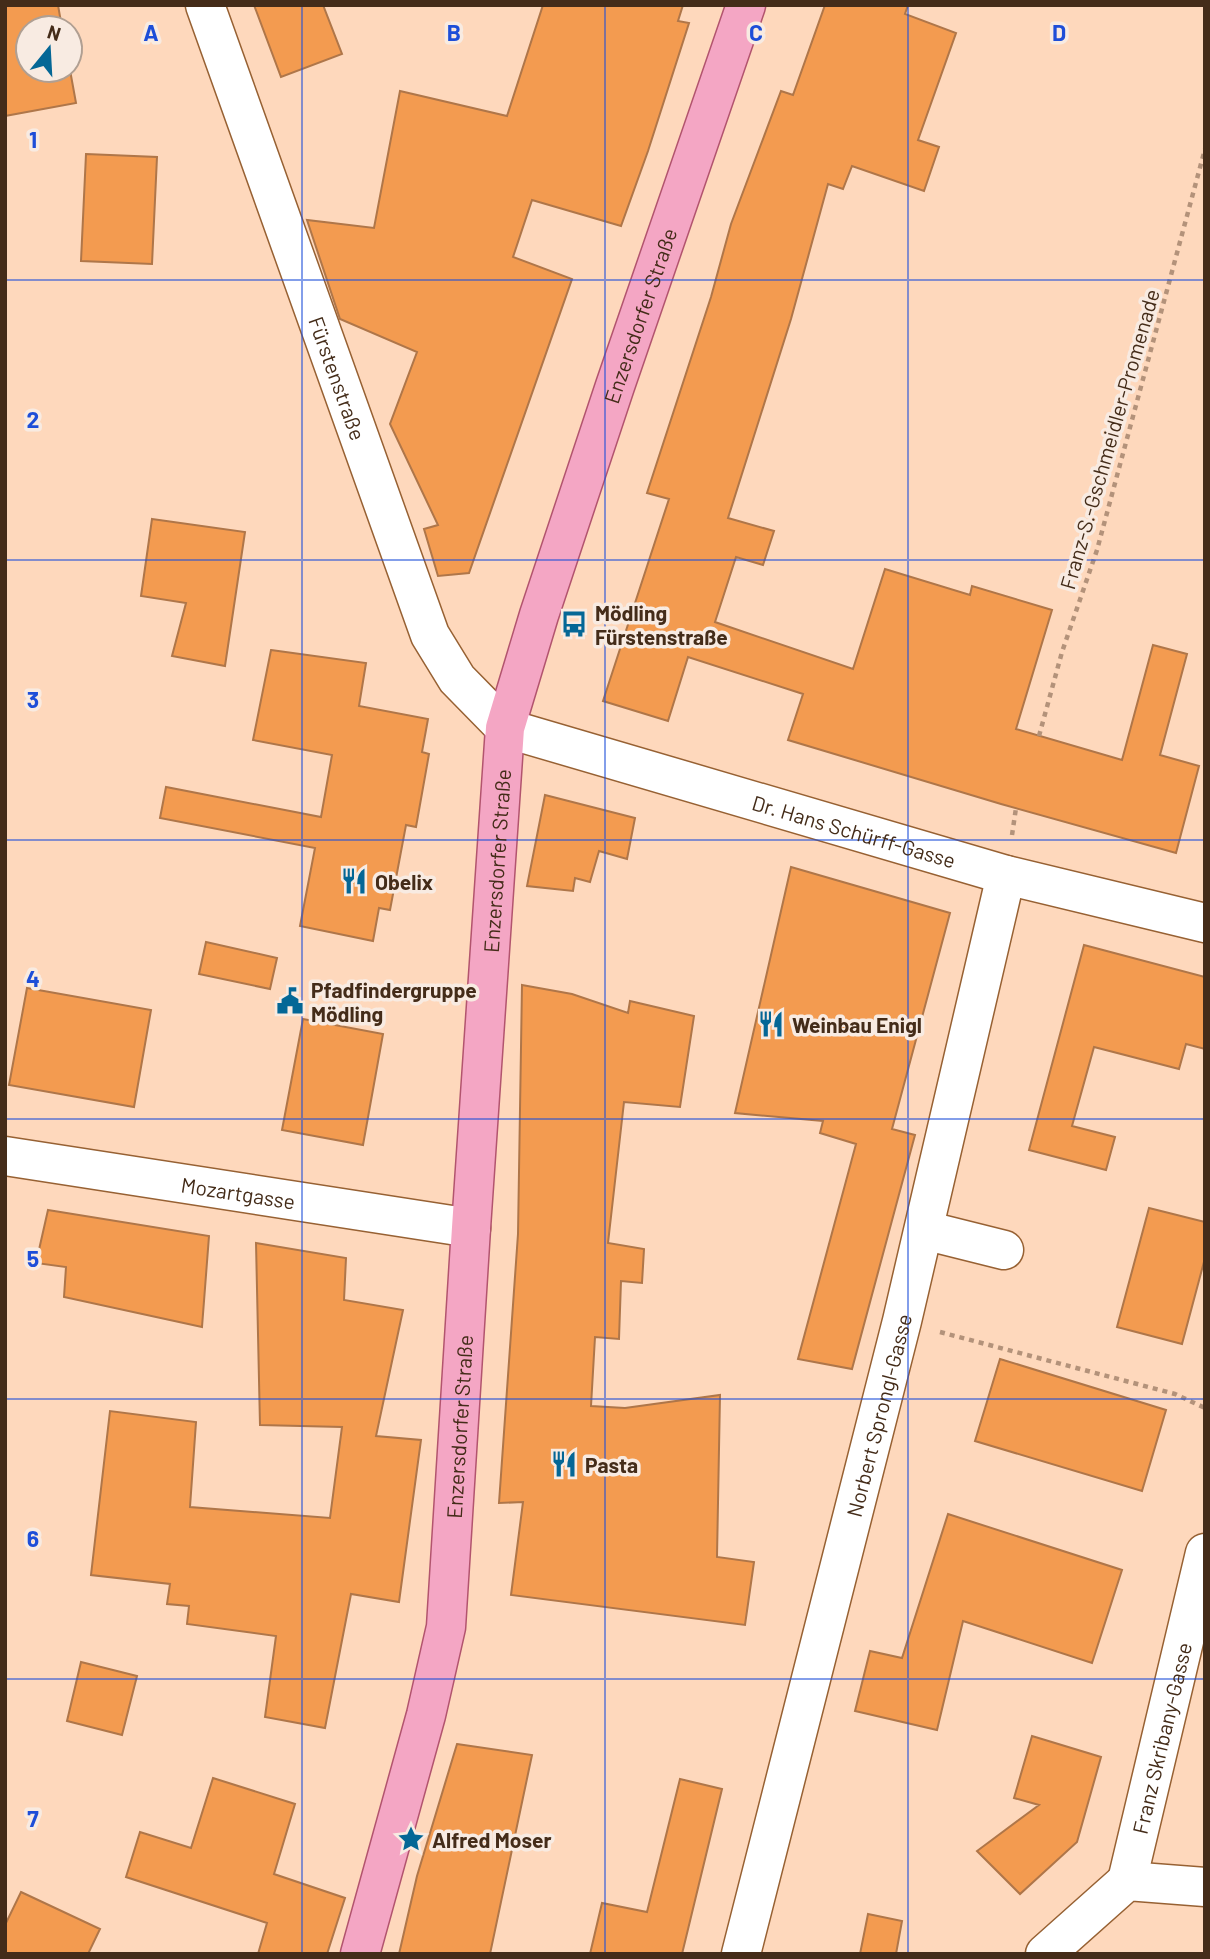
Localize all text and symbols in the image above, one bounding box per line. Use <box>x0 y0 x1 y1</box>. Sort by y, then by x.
north arrow <box>14 14 84 84</box>
text: A <box>143 18 159 46</box>
text: B <box>447 18 461 46</box>
text: C <box>749 18 763 46</box>
text: D <box>1052 18 1066 46</box>
text: N <box>45 19 64 45</box>
text: 1 <box>29 125 37 153</box>
street label: Enzersdorfer Straße <box>598 224 681 406</box>
street label: Franz-S.-Gschmeidler-Promenade <box>1054 286 1164 592</box>
street label: Fürstenstraße <box>305 313 372 443</box>
text: 2 <box>27 405 39 433</box>
place label: Mödling Fürstenstraße <box>595 600 728 649</box>
bus stop icon: Mödling Fürstenstraße <box>559 609 589 639</box>
text: 3 <box>27 685 39 713</box>
street label: Enzersdorfer Straße <box>477 768 515 953</box>
street label: Dr. Hans Schürff-Gasse <box>749 789 959 872</box>
restaurant icon: Obelix <box>339 866 369 896</box>
place label: Obelix <box>375 869 433 894</box>
text: 4 <box>26 964 40 992</box>
place label: Pfadfindergruppe Mödling <box>311 977 477 1026</box>
public building icon: Pfadfindergruppe Mödling <box>275 986 305 1016</box>
restaurant icon: Weinbau Enigl <box>756 1009 786 1039</box>
place label: Weinbau Enigl <box>792 1012 922 1037</box>
street label: Mozartgasse <box>179 1171 297 1213</box>
text: 5 <box>27 1244 39 1272</box>
street label: Norbert Sprongl-Gasse <box>840 1311 916 1519</box>
street label: Enzersdorfer Straße <box>440 1334 477 1519</box>
restaurant icon: Pasta <box>549 1449 579 1479</box>
place label: Pasta <box>585 1452 638 1477</box>
text: 6 <box>27 1524 39 1552</box>
street label: Franz Skribany-Gasse <box>1126 1640 1196 1836</box>
text: 7 <box>27 1804 39 1832</box>
place icon: Alfred Moser <box>396 1824 426 1854</box>
place label: Alfred Moser <box>432 1827 551 1852</box>

